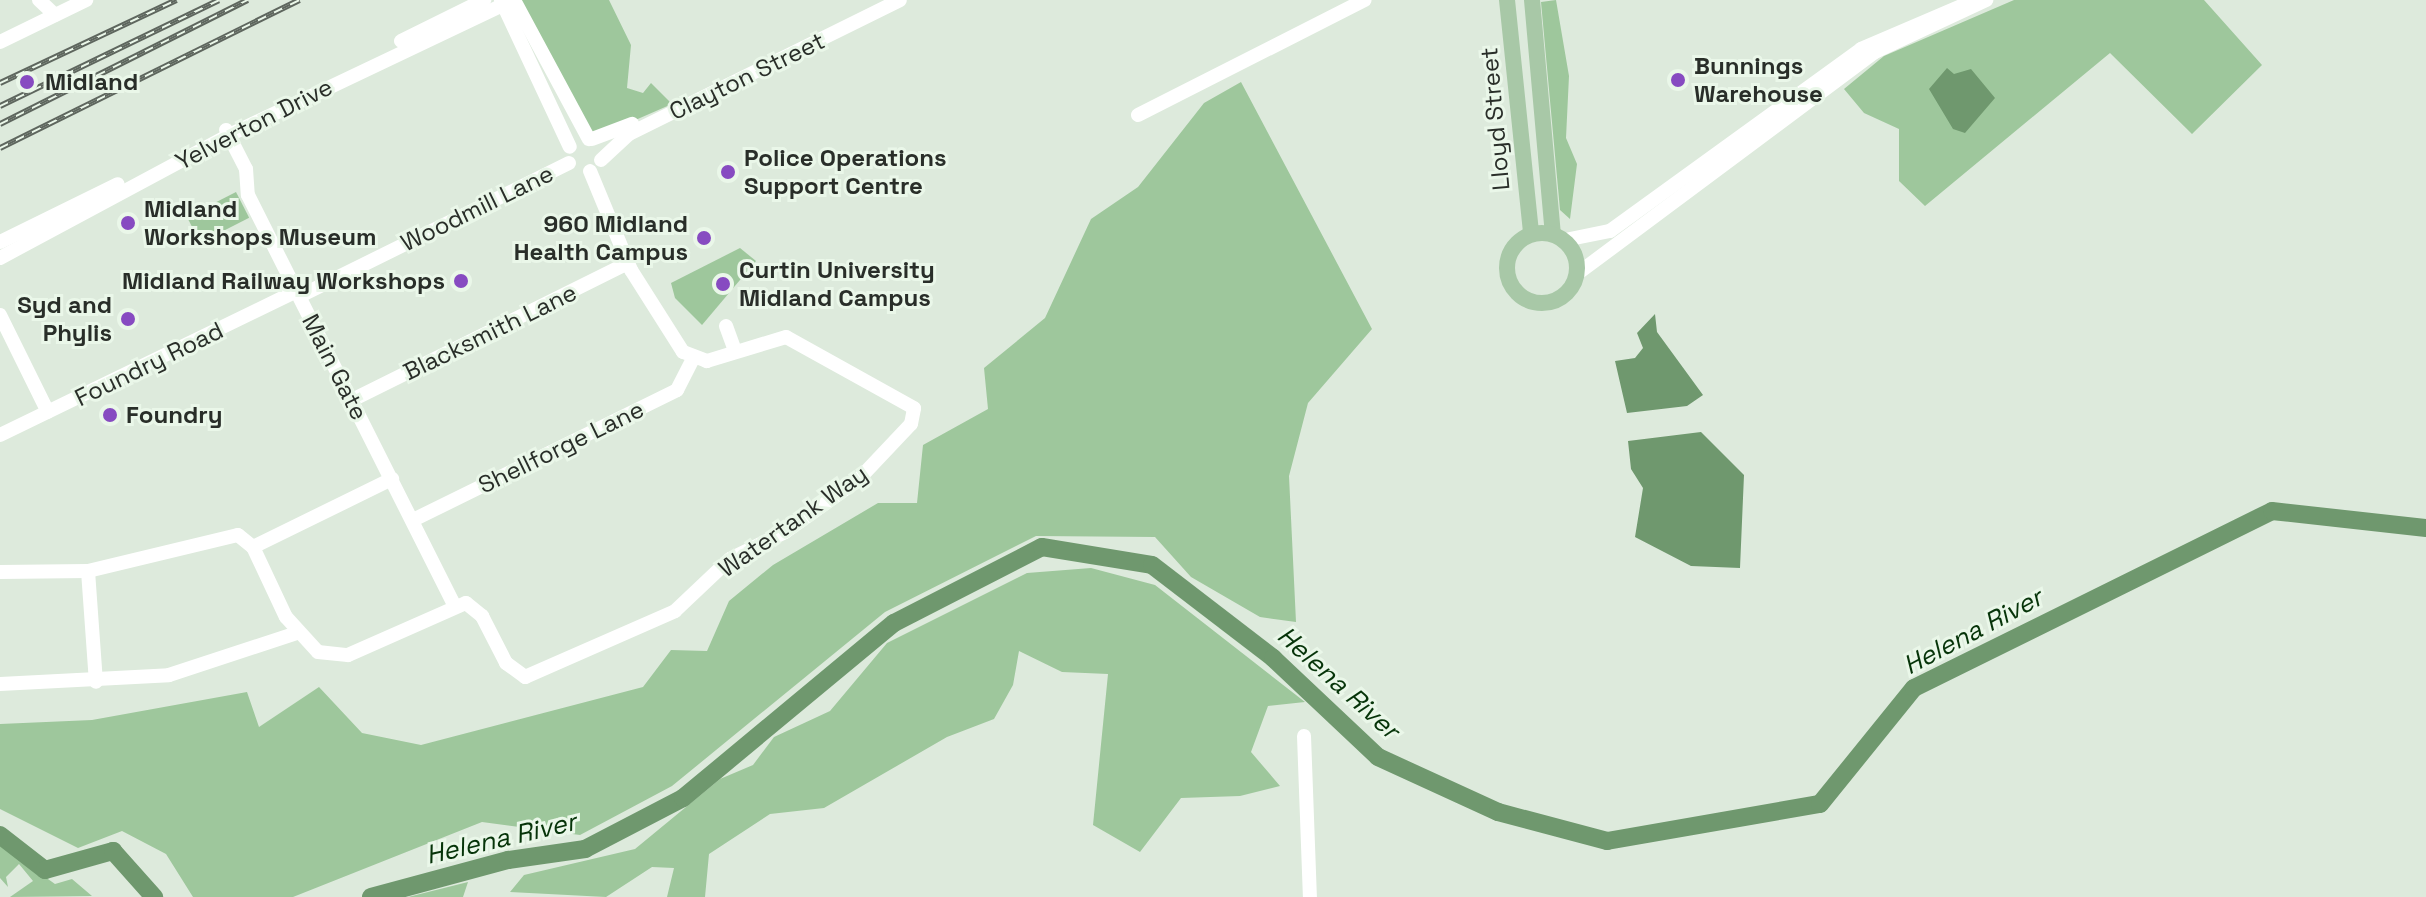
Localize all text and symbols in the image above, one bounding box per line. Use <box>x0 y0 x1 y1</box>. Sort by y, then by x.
street label: Clayton Street <box>665 26 829 126</box>
street label: Lloyd Street <box>1474 46 1516 192</box>
place label: Bunnings Warehouse <box>1694 52 1823 108</box>
place label: Midland <box>45 68 138 96</box>
marker: Midland <box>16 71 38 93</box>
marker: Bunnings Warehouse <box>1669 71 1687 89</box>
street label: Yelverton Drive <box>171 72 337 176</box>
place label: Police Operations Support Centre <box>744 144 947 200</box>
street label: Woodmill Lane <box>396 159 558 257</box>
marker: Police Operations Support Centre <box>719 163 737 181</box>
place label: Midland Workshops Museum <box>144 195 376 251</box>
place label: 960 Midland Health Campus <box>514 210 688 266</box>
marker: Midland Workshops Museum <box>119 214 137 232</box>
marker: 960 Midland Health Campus <box>695 229 713 247</box>
place label: Curtin University Midland Campus <box>739 256 935 312</box>
place label: Midland Railway Workshops <box>122 267 445 295</box>
marker: Midland Railway Workshops <box>452 272 470 290</box>
marker: Curtin University Midland Campus <box>714 275 732 293</box>
street label: Blacksmith Lane <box>399 278 581 386</box>
place label: Syd and Phylis <box>17 291 112 347</box>
street label: Main Gate <box>296 309 374 425</box>
marker: Syd and Phylis <box>119 310 137 328</box>
street label: Foundry Road <box>70 316 228 412</box>
street label: Shellforge Lane <box>474 394 648 500</box>
place label: Foundry <box>126 401 223 429</box>
marker: Foundry <box>101 406 119 424</box>
street label: Watertank Way <box>713 459 873 583</box>
water label: Helena River <box>1898 582 2048 682</box>
water label: Helena River <box>1271 620 1405 746</box>
water label: Helena River <box>423 807 579 871</box>

